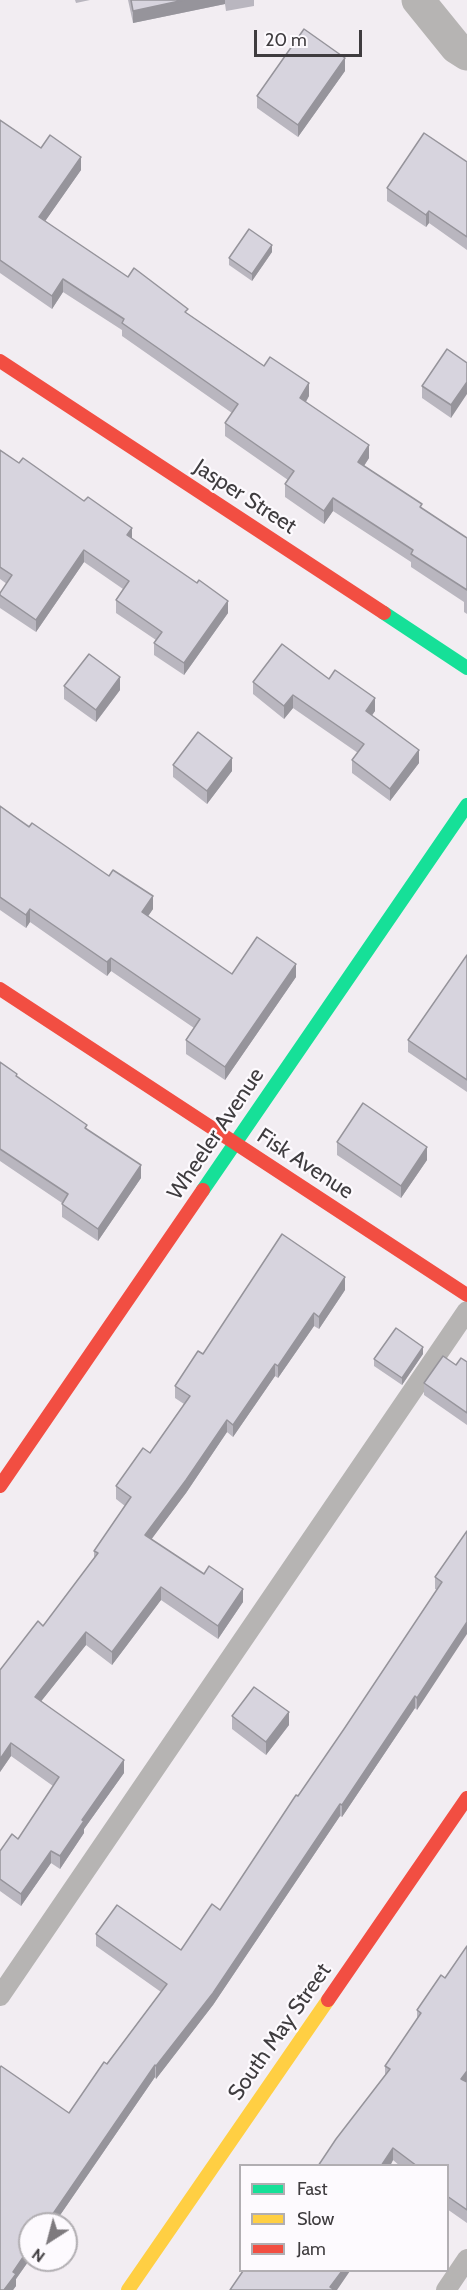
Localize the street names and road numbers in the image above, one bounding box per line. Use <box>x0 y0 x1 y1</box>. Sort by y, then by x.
street label: Jasper Street <box>189 454 301 540</box>
street label: Wheeler Avenue <box>162 1063 270 1205</box>
street label: Fisk Avenue <box>252 1123 358 1205</box>
street label: South May Street <box>223 1958 337 2106</box>

